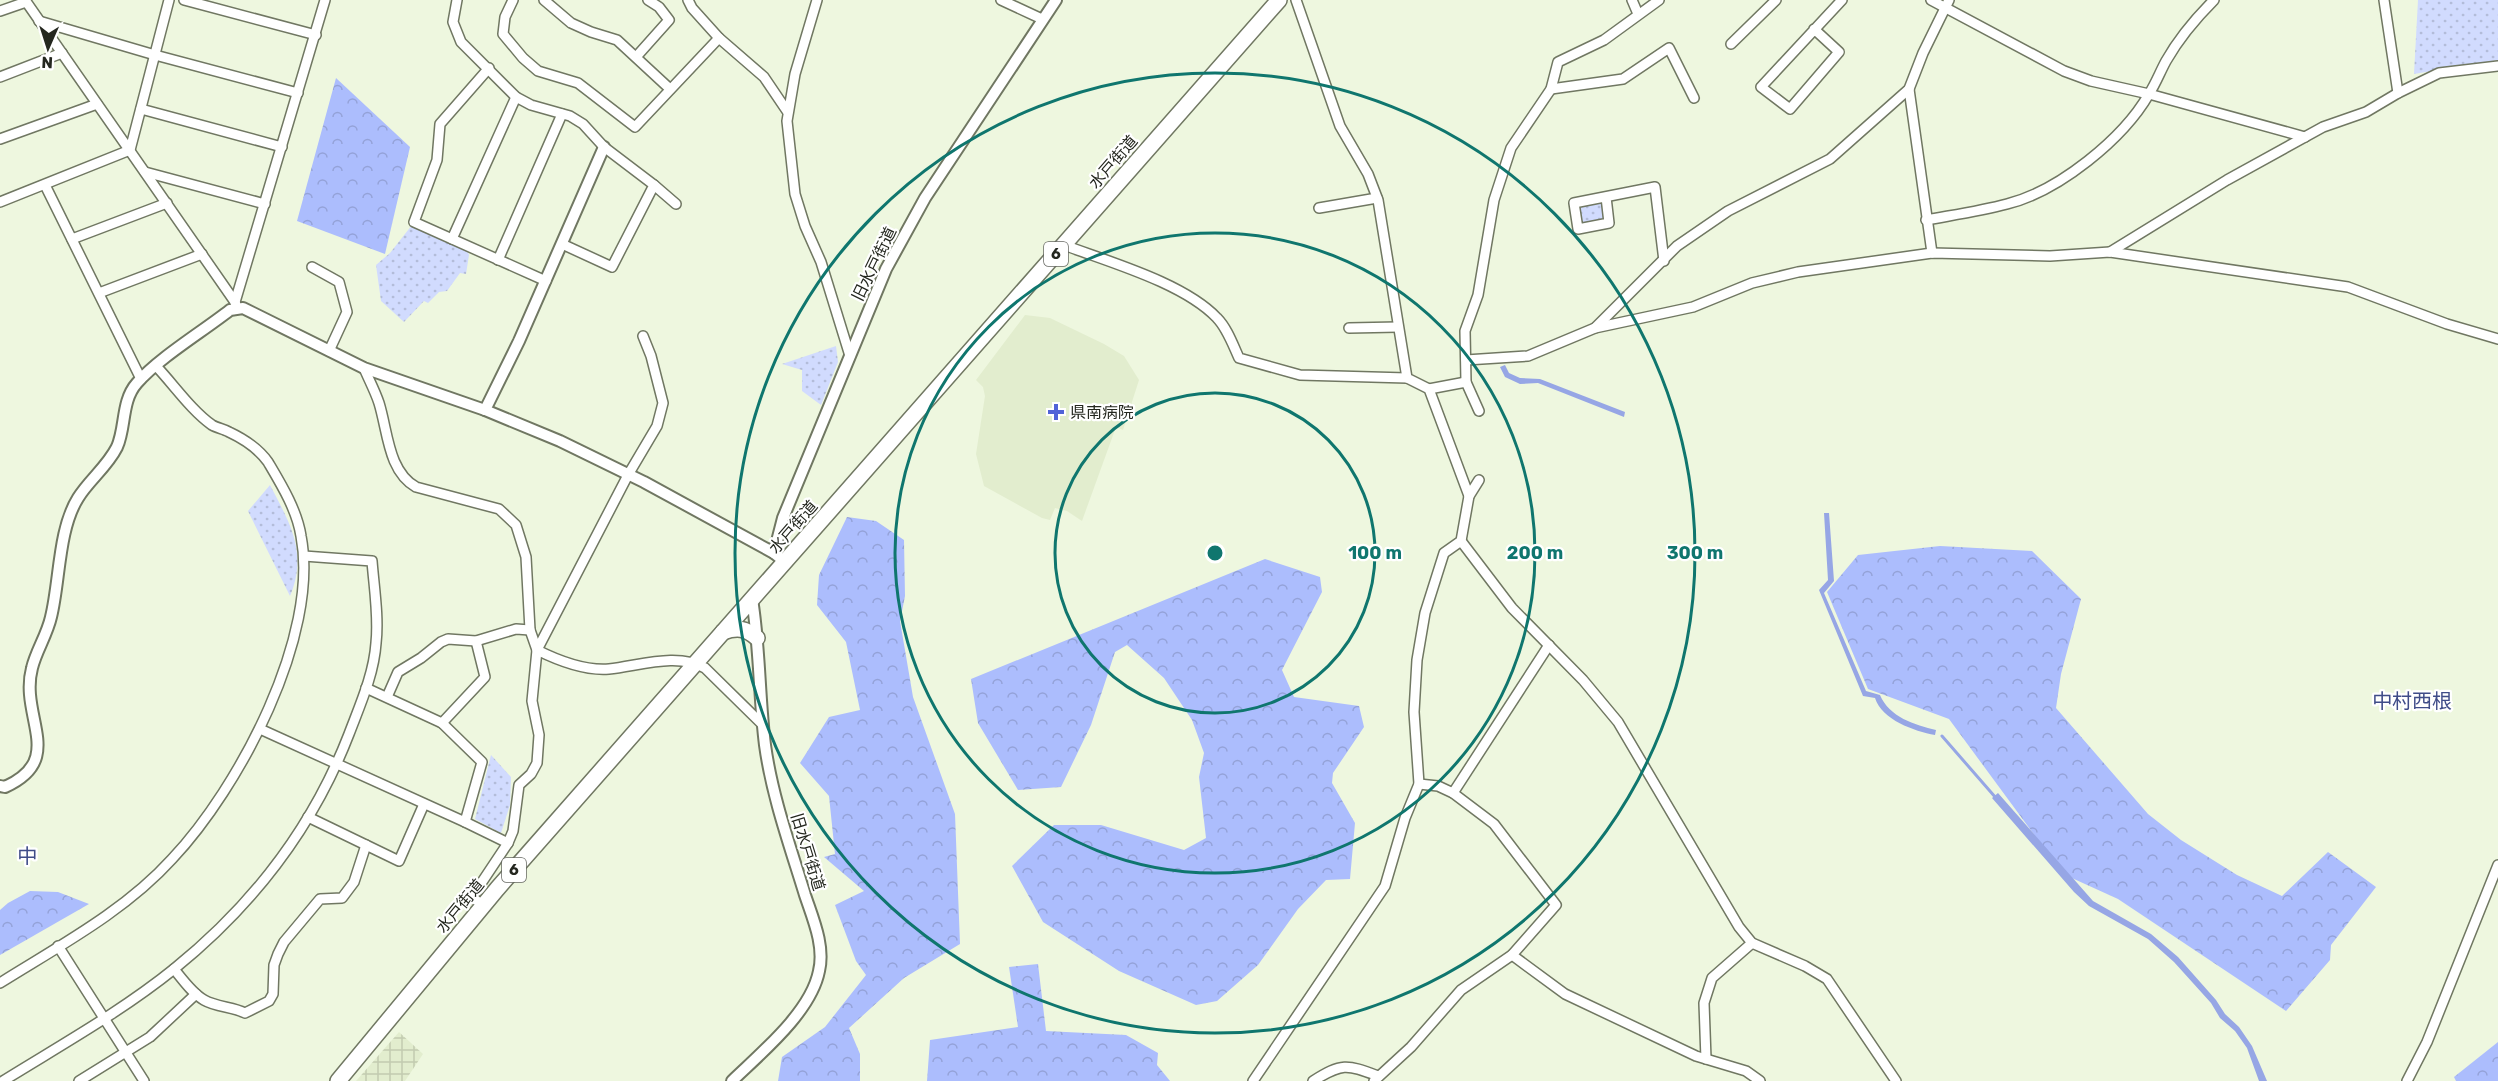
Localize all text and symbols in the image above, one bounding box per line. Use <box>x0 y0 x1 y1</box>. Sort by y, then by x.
north arrow <box>18 18 78 78</box>
text: N <box>41 53 53 72</box>
street label: 水戸街道 <box>1085 132 1141 192</box>
street label: 旧水戸街道 <box>848 224 900 304</box>
road number: 6 <box>1044 242 1068 266</box>
marker: 県南病院 <box>1047 403 1065 421</box>
place label: 県南病院 <box>1070 403 1134 422</box>
street label: 水戸街道 <box>765 497 821 557</box>
text: 100 m <box>1348 542 1402 564</box>
text: 200 m <box>1507 542 1563 564</box>
text: 300 m <box>1667 542 1723 564</box>
centre of rings <box>1205 543 1225 563</box>
district label: 中村西根 <box>2372 689 2452 713</box>
street label: 旧水戸街道 <box>787 811 829 893</box>
district label: 中 <box>17 844 37 868</box>
road number: 6 <box>502 858 526 882</box>
street label: 水戸街道 <box>432 875 488 937</box>

